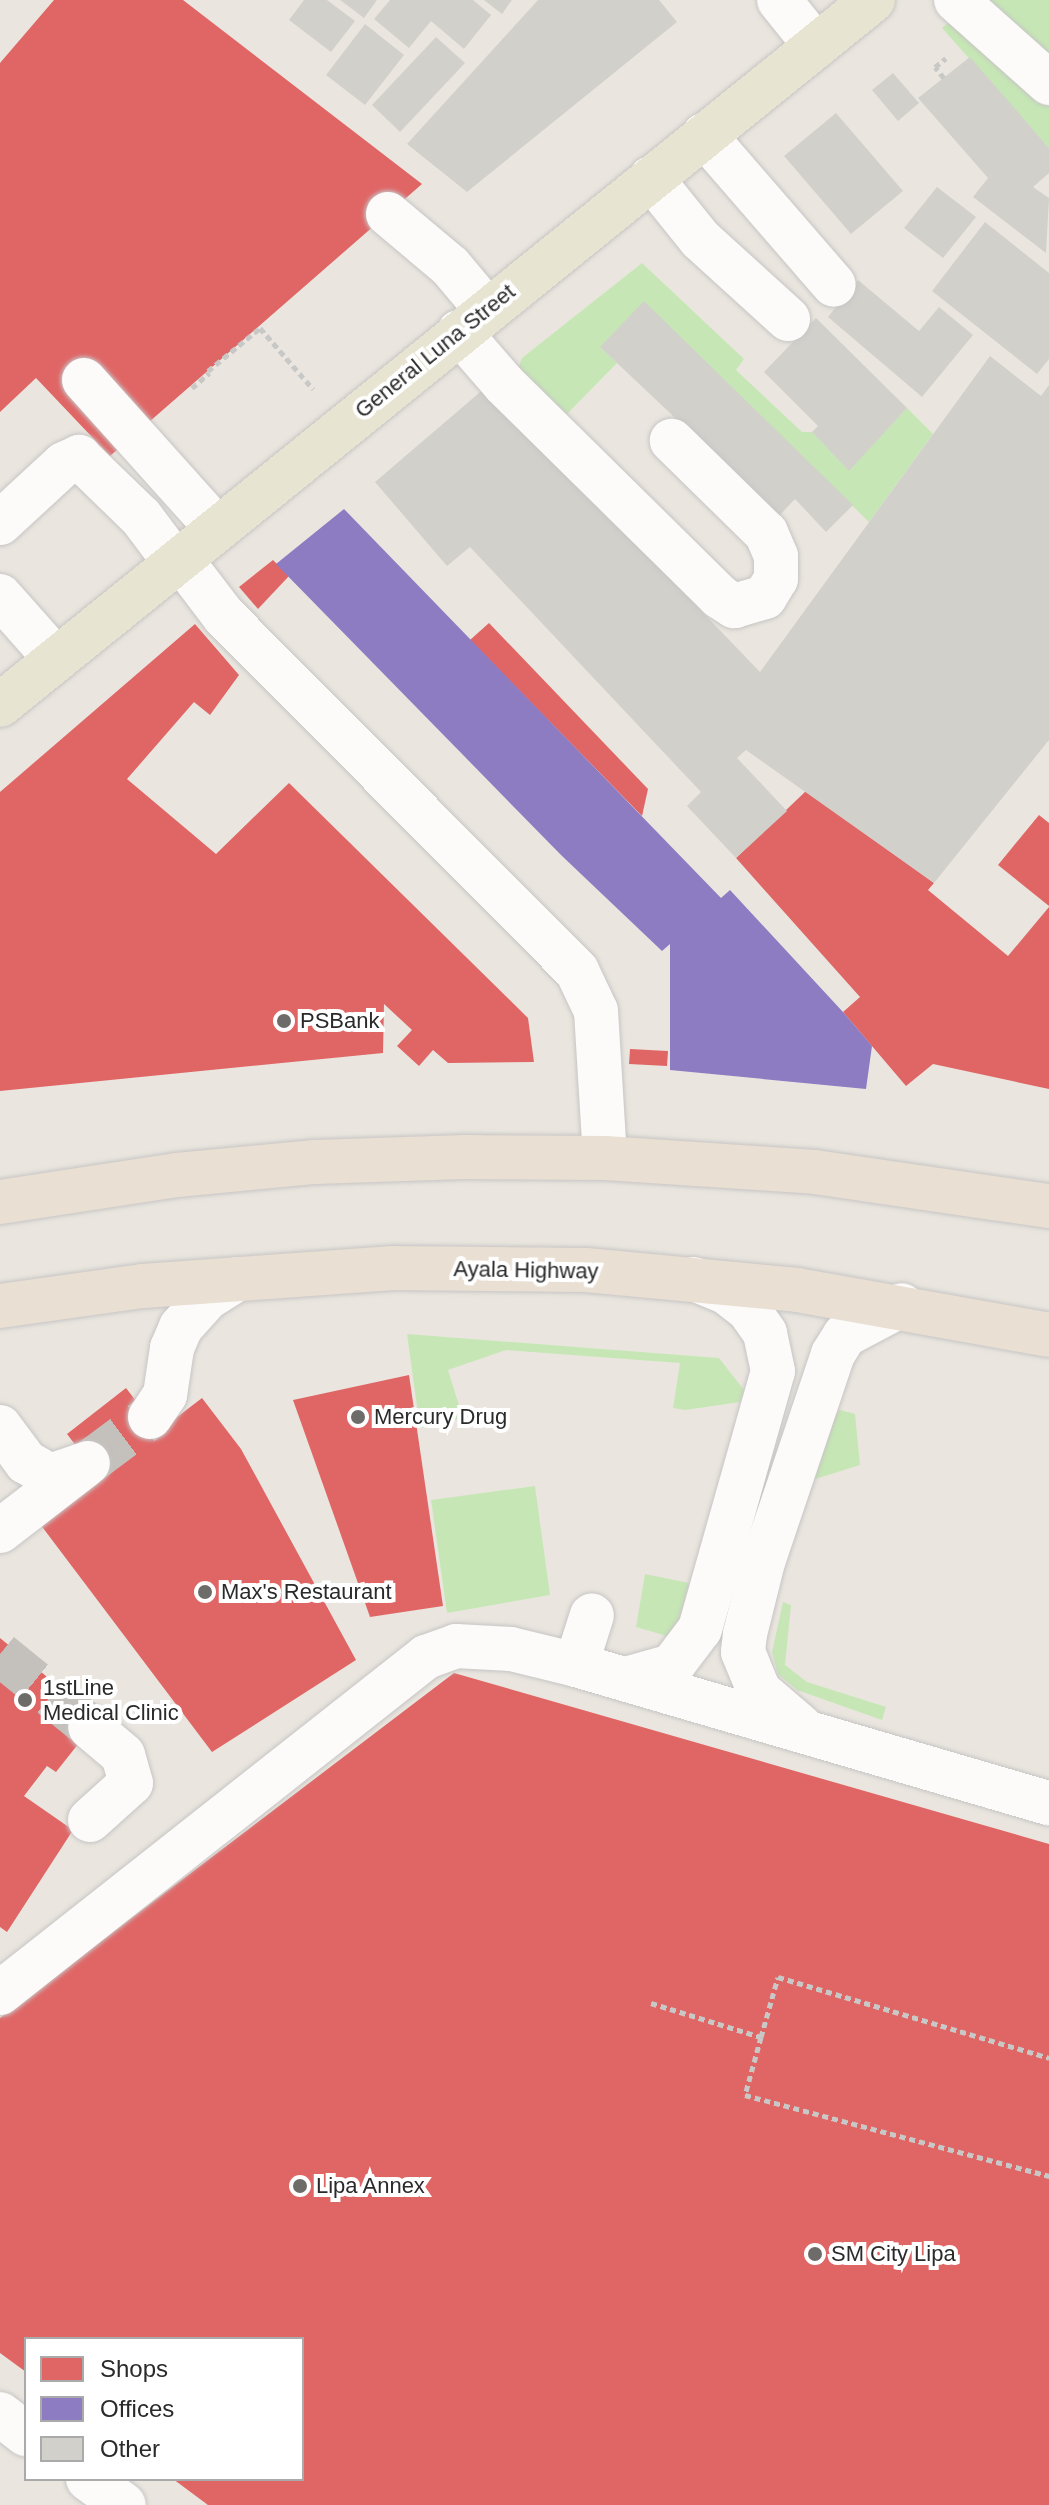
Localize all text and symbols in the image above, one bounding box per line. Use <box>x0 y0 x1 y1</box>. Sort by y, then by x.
street label: General Luna Street <box>350 278 520 424</box>
place label: PSBank <box>300 1008 379 1034</box>
marker: PSBank <box>275 1012 293 1030</box>
street label: Ayala Highway <box>453 1256 599 1284</box>
place label: Mercury Drug <box>374 1404 507 1430</box>
marker: Mercury Drug <box>349 1408 367 1426</box>
place label: Max's Restaurant <box>221 1579 391 1605</box>
marker: Max's Restaurant <box>196 1583 214 1601</box>
place label: 1stLine Medical Clinic <box>43 1674 179 1726</box>
marker: 1stLine Medical Clinic <box>14 1689 36 1711</box>
place label: Lipa Annex <box>316 2173 426 2199</box>
marker: Lipa Annex <box>291 2177 309 2195</box>
place label: SM City Lipa <box>831 2241 956 2267</box>
marker: SM City Lipa <box>806 2245 824 2263</box>
legend <box>24 2337 304 2481</box>
text: Shops <box>100 2355 168 2382</box>
text: Offices <box>100 2395 174 2422</box>
text: Other <box>100 2435 160 2462</box>

